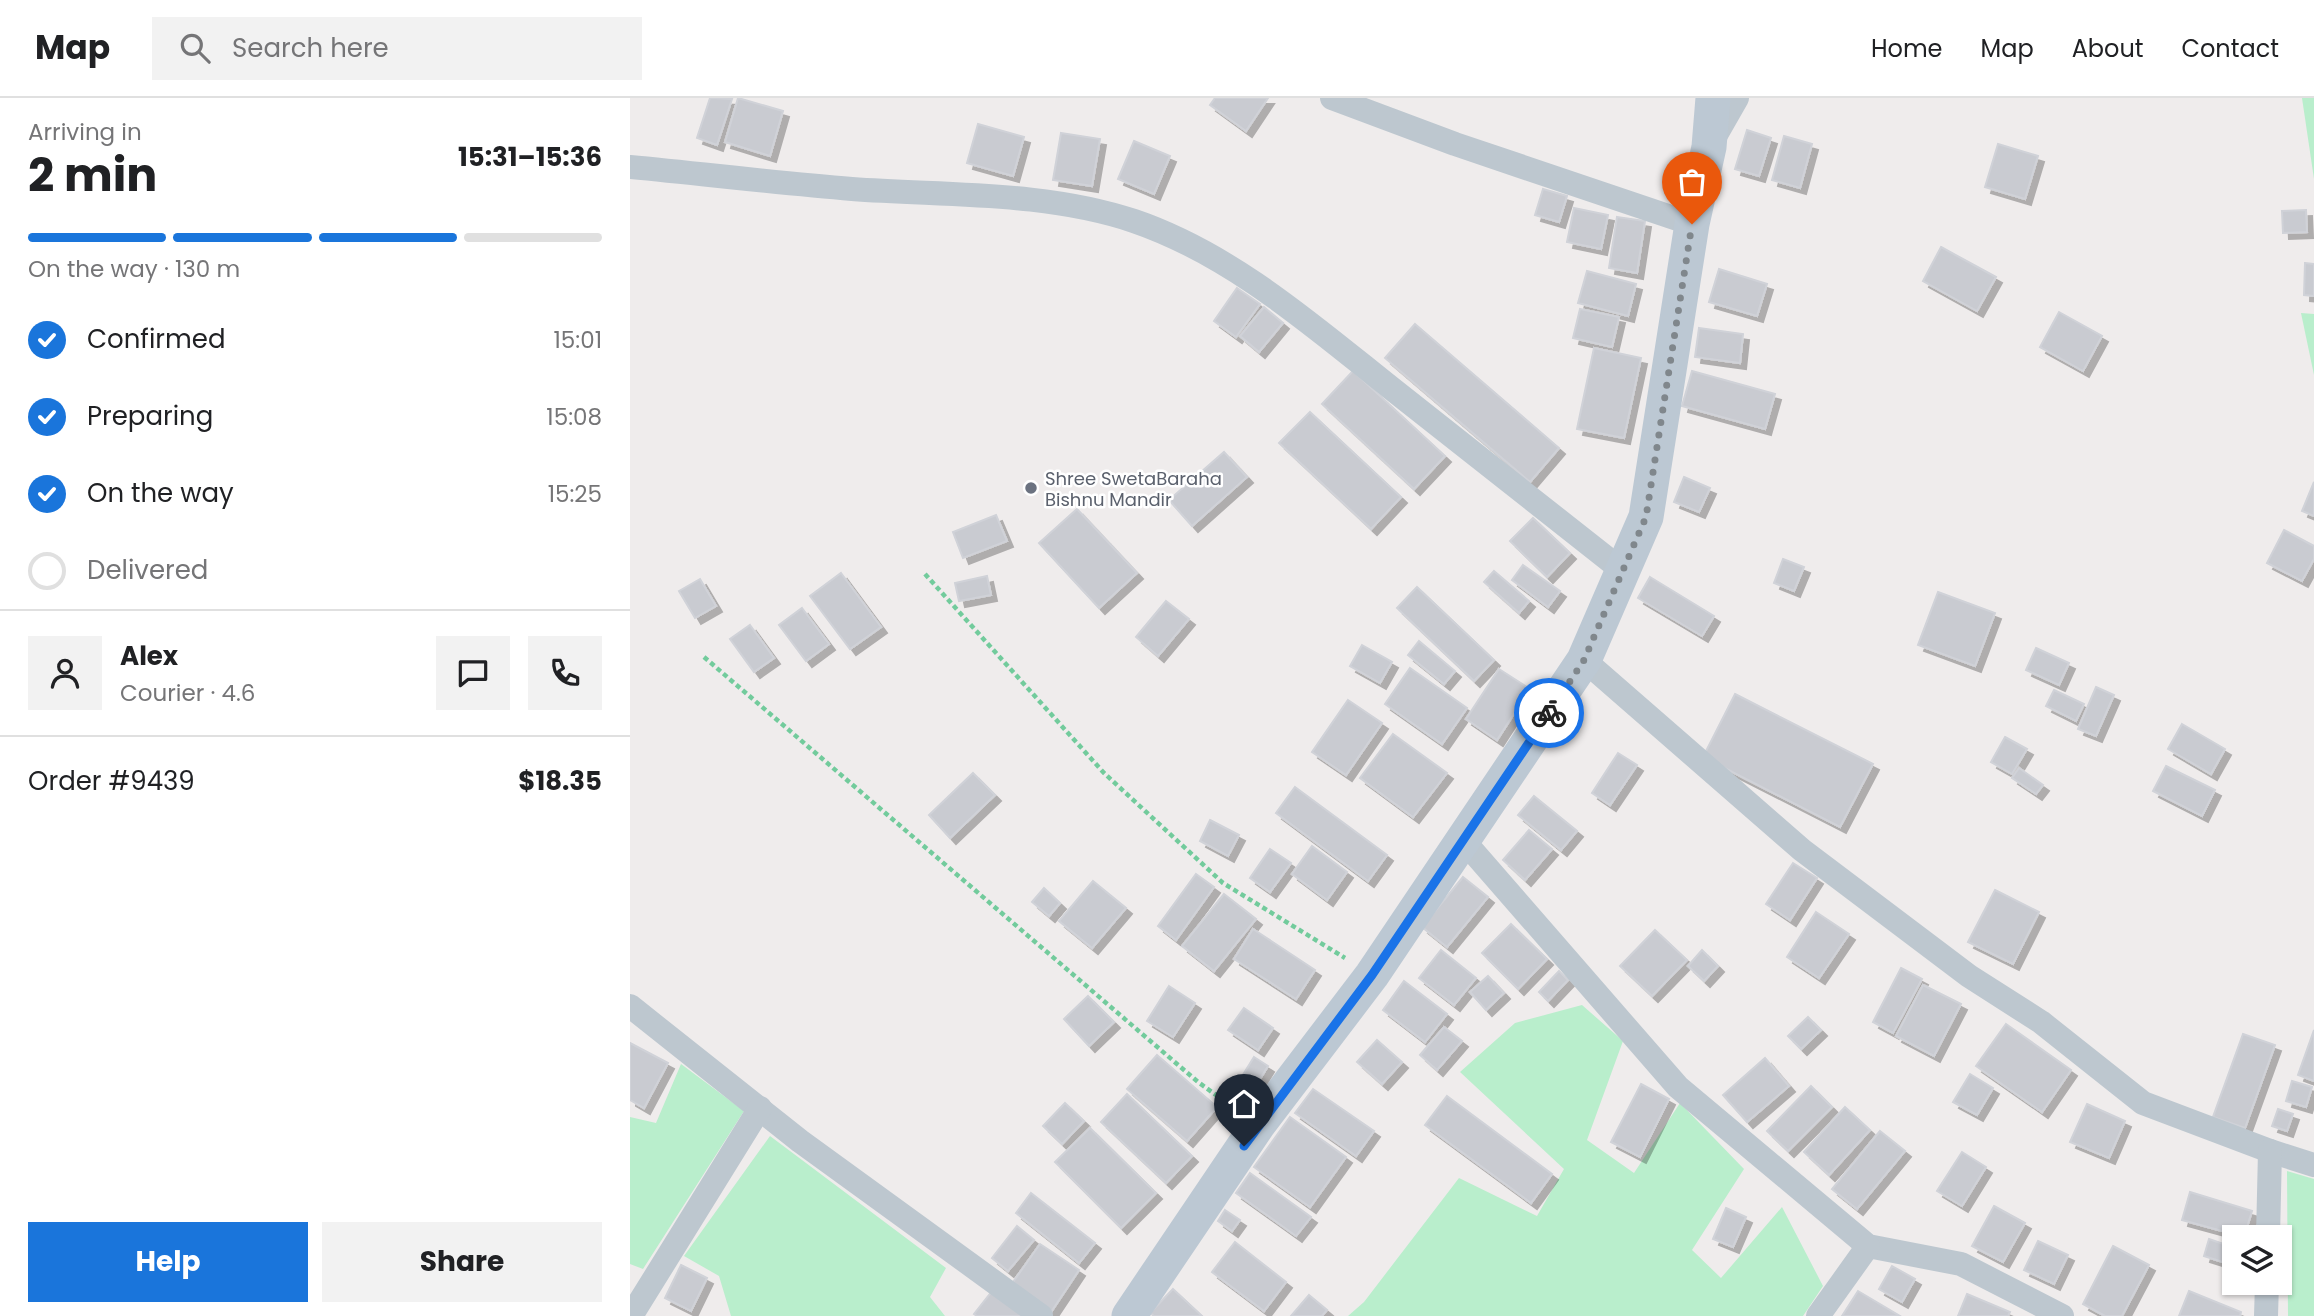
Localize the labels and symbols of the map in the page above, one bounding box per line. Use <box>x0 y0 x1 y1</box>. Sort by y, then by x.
pin <box>1662 152 1722 224</box>
place label: Shree SwetaBaraha Bishnu Mandir <box>1045 466 1222 512</box>
marker: Shree SwetaBaraha Bishnu Mandir <box>1023 480 1039 496</box>
courier <box>1514 678 1584 748</box>
pin <box>1214 1074 1274 1146</box>

